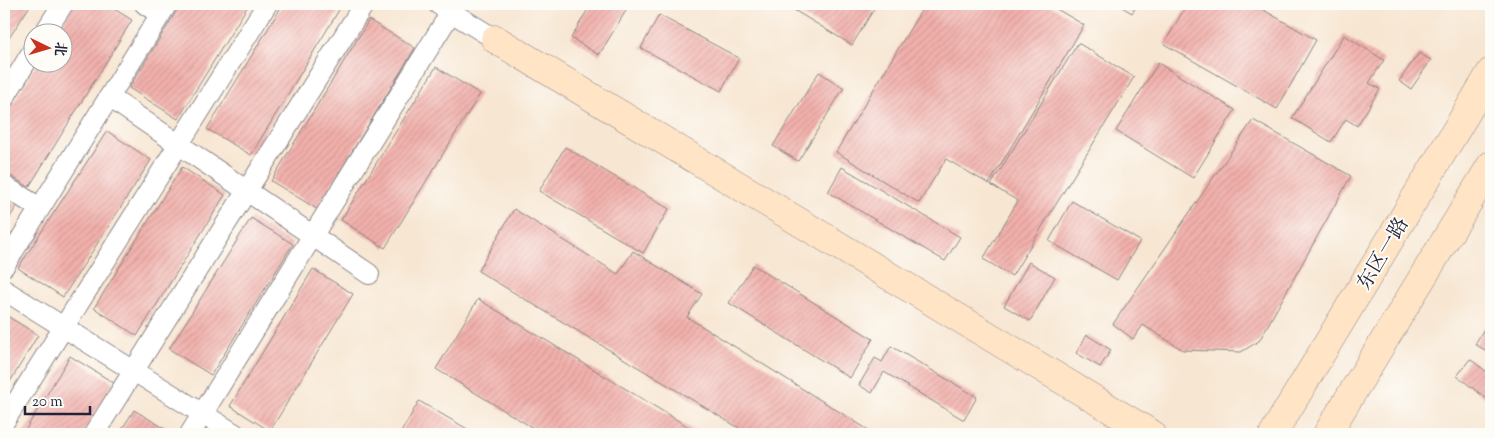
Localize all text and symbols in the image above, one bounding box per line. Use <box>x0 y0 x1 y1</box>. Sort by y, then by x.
north arrow <box>22 22 72 72</box>
text: 北 <box>48 41 70 57</box>
street label: 东区一路 <box>1351 213 1417 296</box>
scale bar <box>25 383 90 415</box>
text: 20 m <box>32 392 63 413</box>

